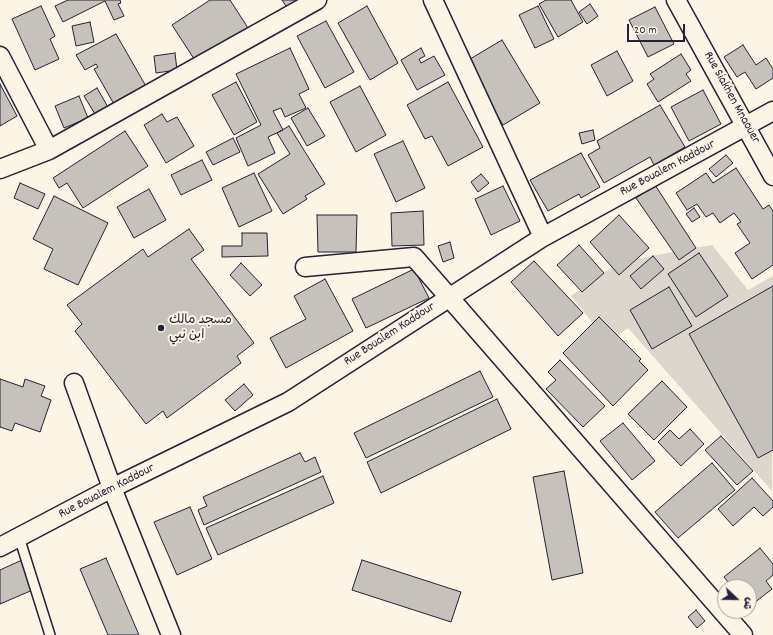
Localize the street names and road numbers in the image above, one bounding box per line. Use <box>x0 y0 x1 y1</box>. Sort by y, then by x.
street label: Rue Siakhen Mnaouer <box>699 49 763 147</box>
street label: Rue Boualem Kaddour <box>618 137 718 201</box>
street label: Rue Boualem Kaddour <box>342 300 438 370</box>
street label: Rue Boualem Kaddour <box>56 461 158 523</box>

